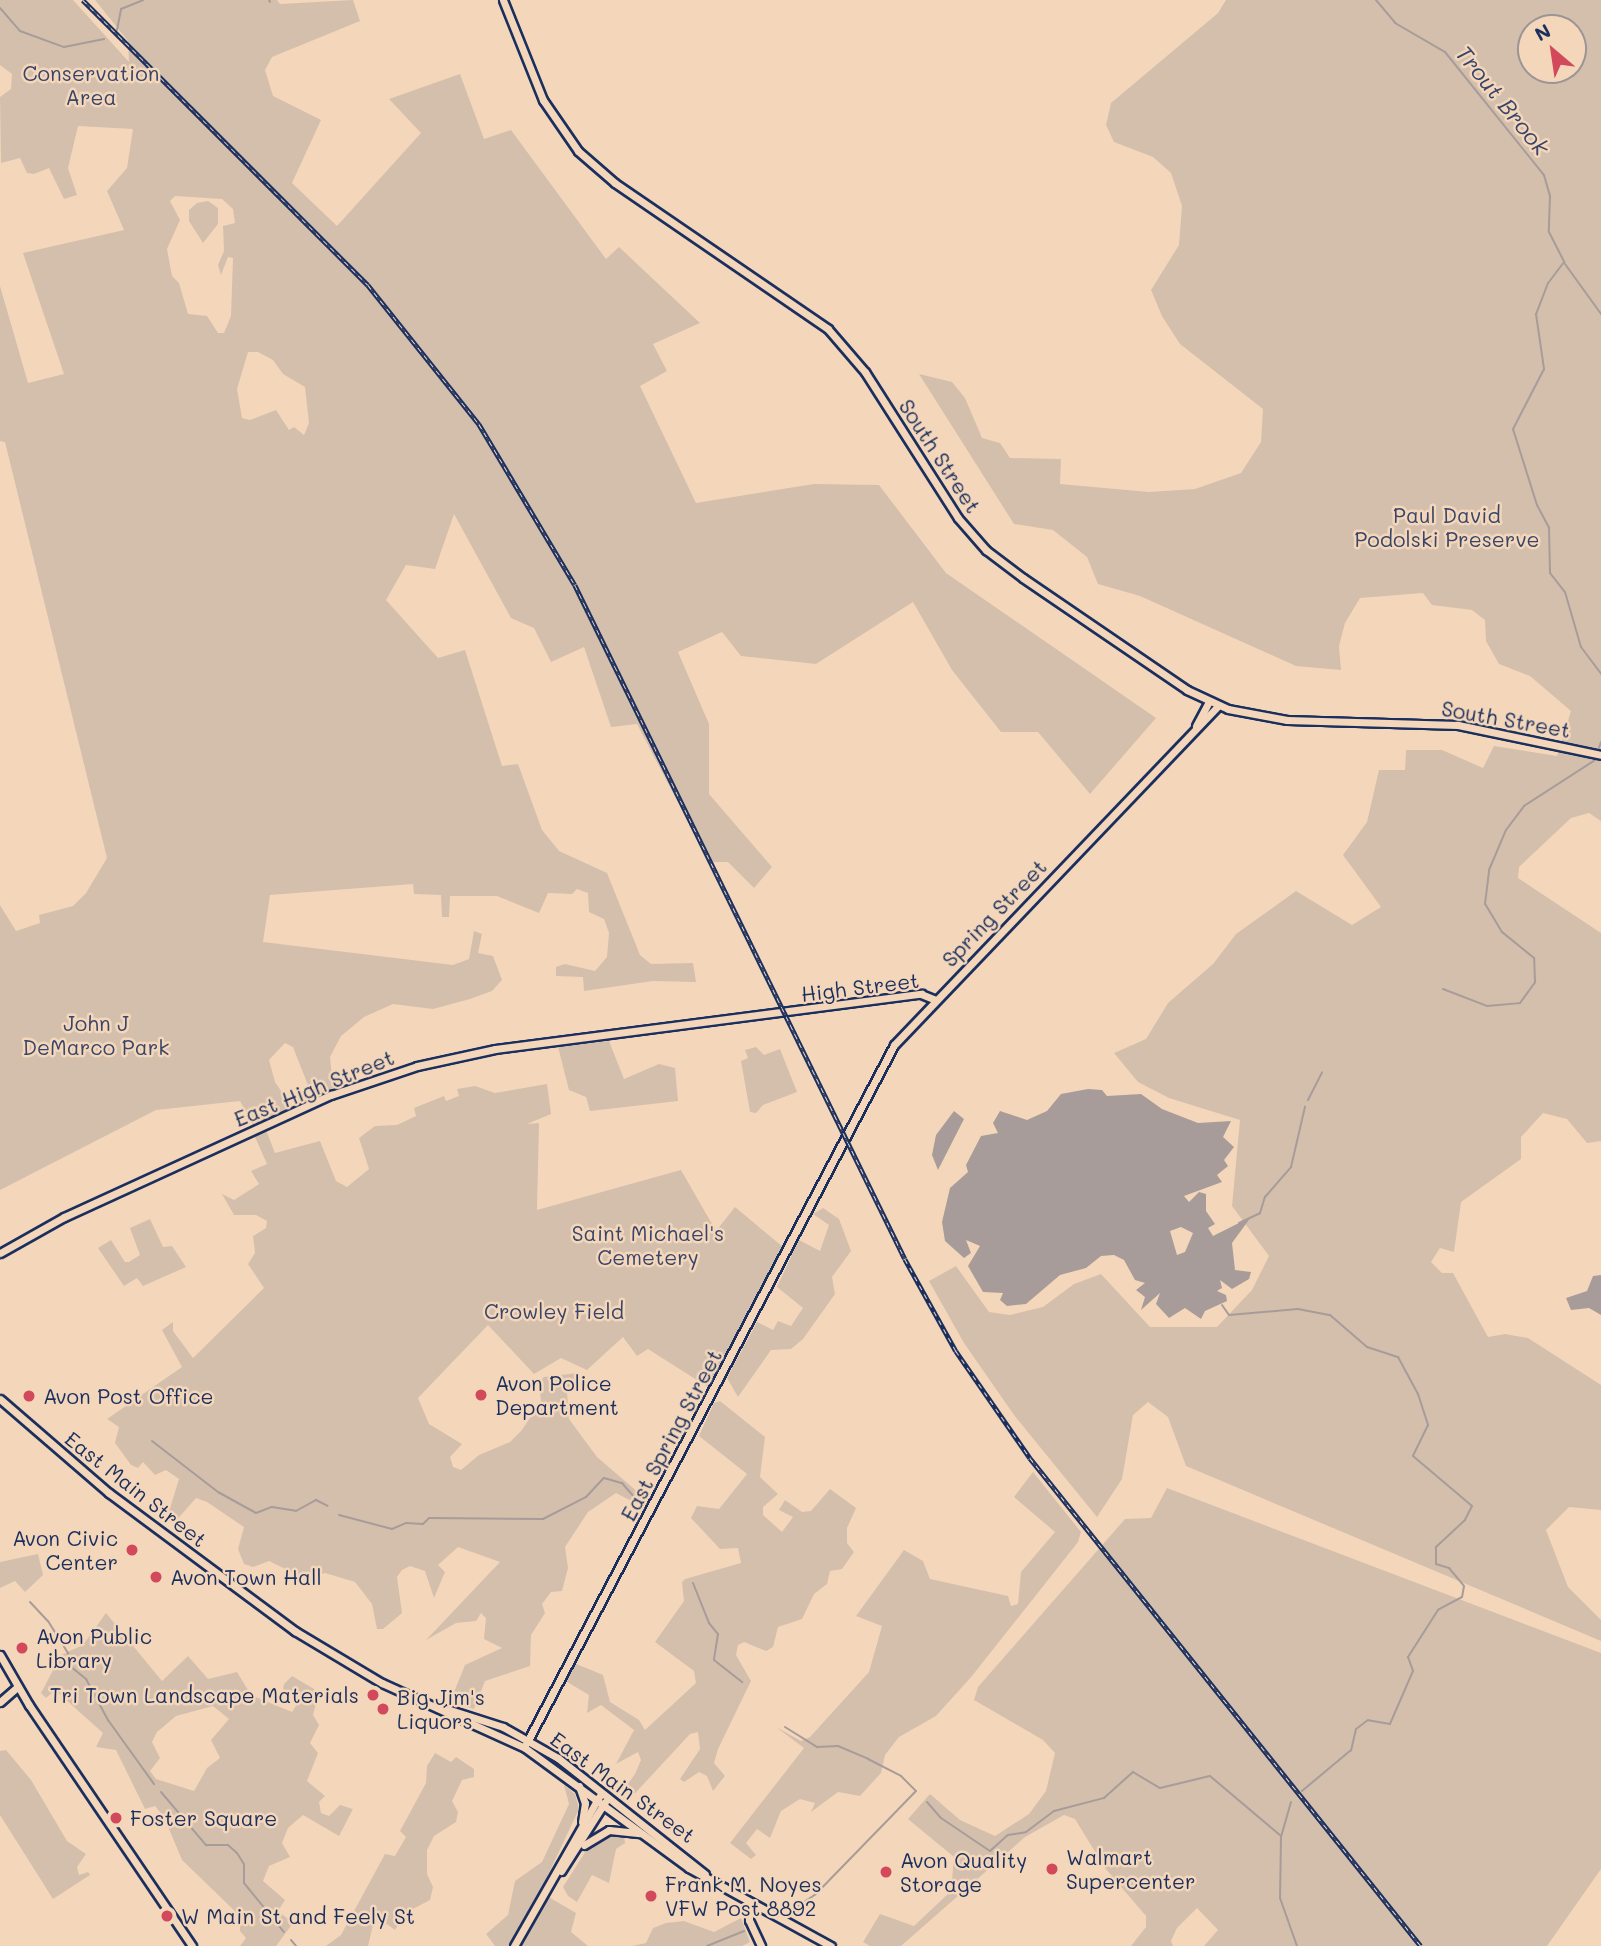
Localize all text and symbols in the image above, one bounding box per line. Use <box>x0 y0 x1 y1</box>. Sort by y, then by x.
north arrow <box>1517 14 1587 84</box>
text: N <box>1530 18 1555 46</box>
water label: Trout Brook <box>1450 39 1556 161</box>
park label: Conservation Area <box>23 60 159 110</box>
street label: South Street <box>894 394 986 518</box>
park label: Paul David Podolski Preserve <box>1354 502 1540 552</box>
street label: South Street <box>1440 695 1572 743</box>
street label: Spring Street <box>937 854 1051 972</box>
street label: High Street <box>799 967 921 1007</box>
park label: John J DeMarco Park <box>23 1010 169 1060</box>
street label: East High Street <box>230 1044 398 1132</box>
park label: Saint Michael's Cemetery <box>572 1220 724 1270</box>
park label: Crowley Field <box>484 1298 624 1324</box>
street label: East Spring Street <box>615 1345 727 1525</box>
place label: Avon Police Department <box>495 1370 619 1420</box>
place label: Avon Post Office <box>43 1383 214 1409</box>
marker: Avon Police Department <box>473 1387 489 1403</box>
marker: Avon Post Office <box>21 1388 37 1404</box>
street label: East Main Street <box>60 1426 212 1552</box>
place label: Avon Civic Center <box>12 1525 118 1575</box>
marker: Avon Civic Center <box>124 1542 140 1558</box>
place label: Avon Town Hall <box>170 1564 322 1590</box>
marker: Avon Town Hall <box>148 1569 164 1585</box>
place label: Avon Public Library <box>36 1623 152 1673</box>
marker: Avon Public Library <box>14 1640 30 1656</box>
place label: Tri Town Landscape Materials <box>50 1682 359 1708</box>
place label: Big Jim's Liquors <box>397 1684 485 1734</box>
marker: Tri Town Landscape Materials <box>365 1687 381 1703</box>
marker: Big Jim's Liquors <box>375 1701 391 1717</box>
street label: East Main Street <box>546 1726 700 1848</box>
place label: Foster Square <box>130 1805 277 1831</box>
marker: Foster Square <box>108 1810 124 1826</box>
place label: Walmart Supercenter <box>1066 1844 1196 1894</box>
place label: Avon Quality Storage <box>900 1847 1027 1897</box>
marker: Walmart Supercenter <box>1044 1861 1060 1877</box>
marker: Avon Quality Storage <box>878 1864 894 1880</box>
place label: Frank M. Noyes VFW Post 8892 <box>665 1871 822 1921</box>
marker: Frank M. Noyes VFW Post 8892 <box>643 1888 659 1904</box>
place label: W Main St and Feely St <box>181 1903 415 1929</box>
marker: W Main St and Feely St <box>159 1908 175 1924</box>

